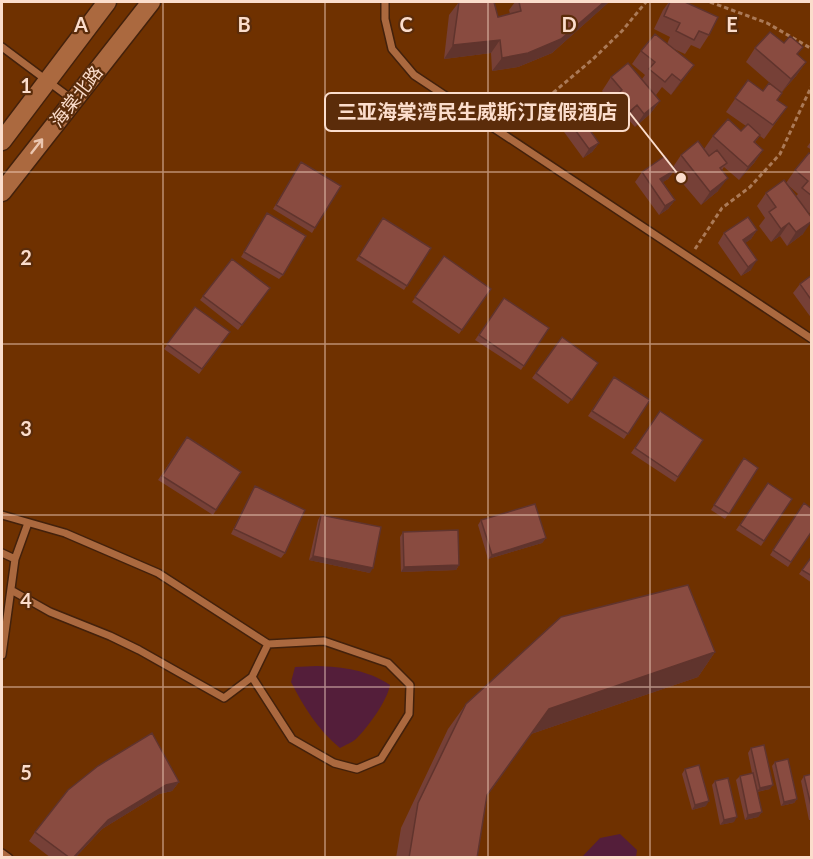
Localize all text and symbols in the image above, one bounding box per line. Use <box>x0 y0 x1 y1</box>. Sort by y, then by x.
text: A <box>73 12 88 36</box>
text: B <box>237 12 251 36</box>
text: C <box>399 12 413 36</box>
text: D <box>561 12 577 36</box>
text: E <box>726 12 738 36</box>
street label: 海棠北路 <box>45 61 107 131</box>
text: 1 <box>20 73 32 97</box>
callout: 三亚海棠湾民生威斯汀度假酒店 <box>325 93 629 131</box>
text: 三亚海棠湾民生威斯汀度假酒店 <box>337 99 617 123</box>
one-way arrow <box>31 138 44 154</box>
text: 2 <box>20 245 32 269</box>
text: 3 <box>20 416 32 440</box>
text: 4 <box>20 588 32 612</box>
text: 5 <box>20 760 32 784</box>

